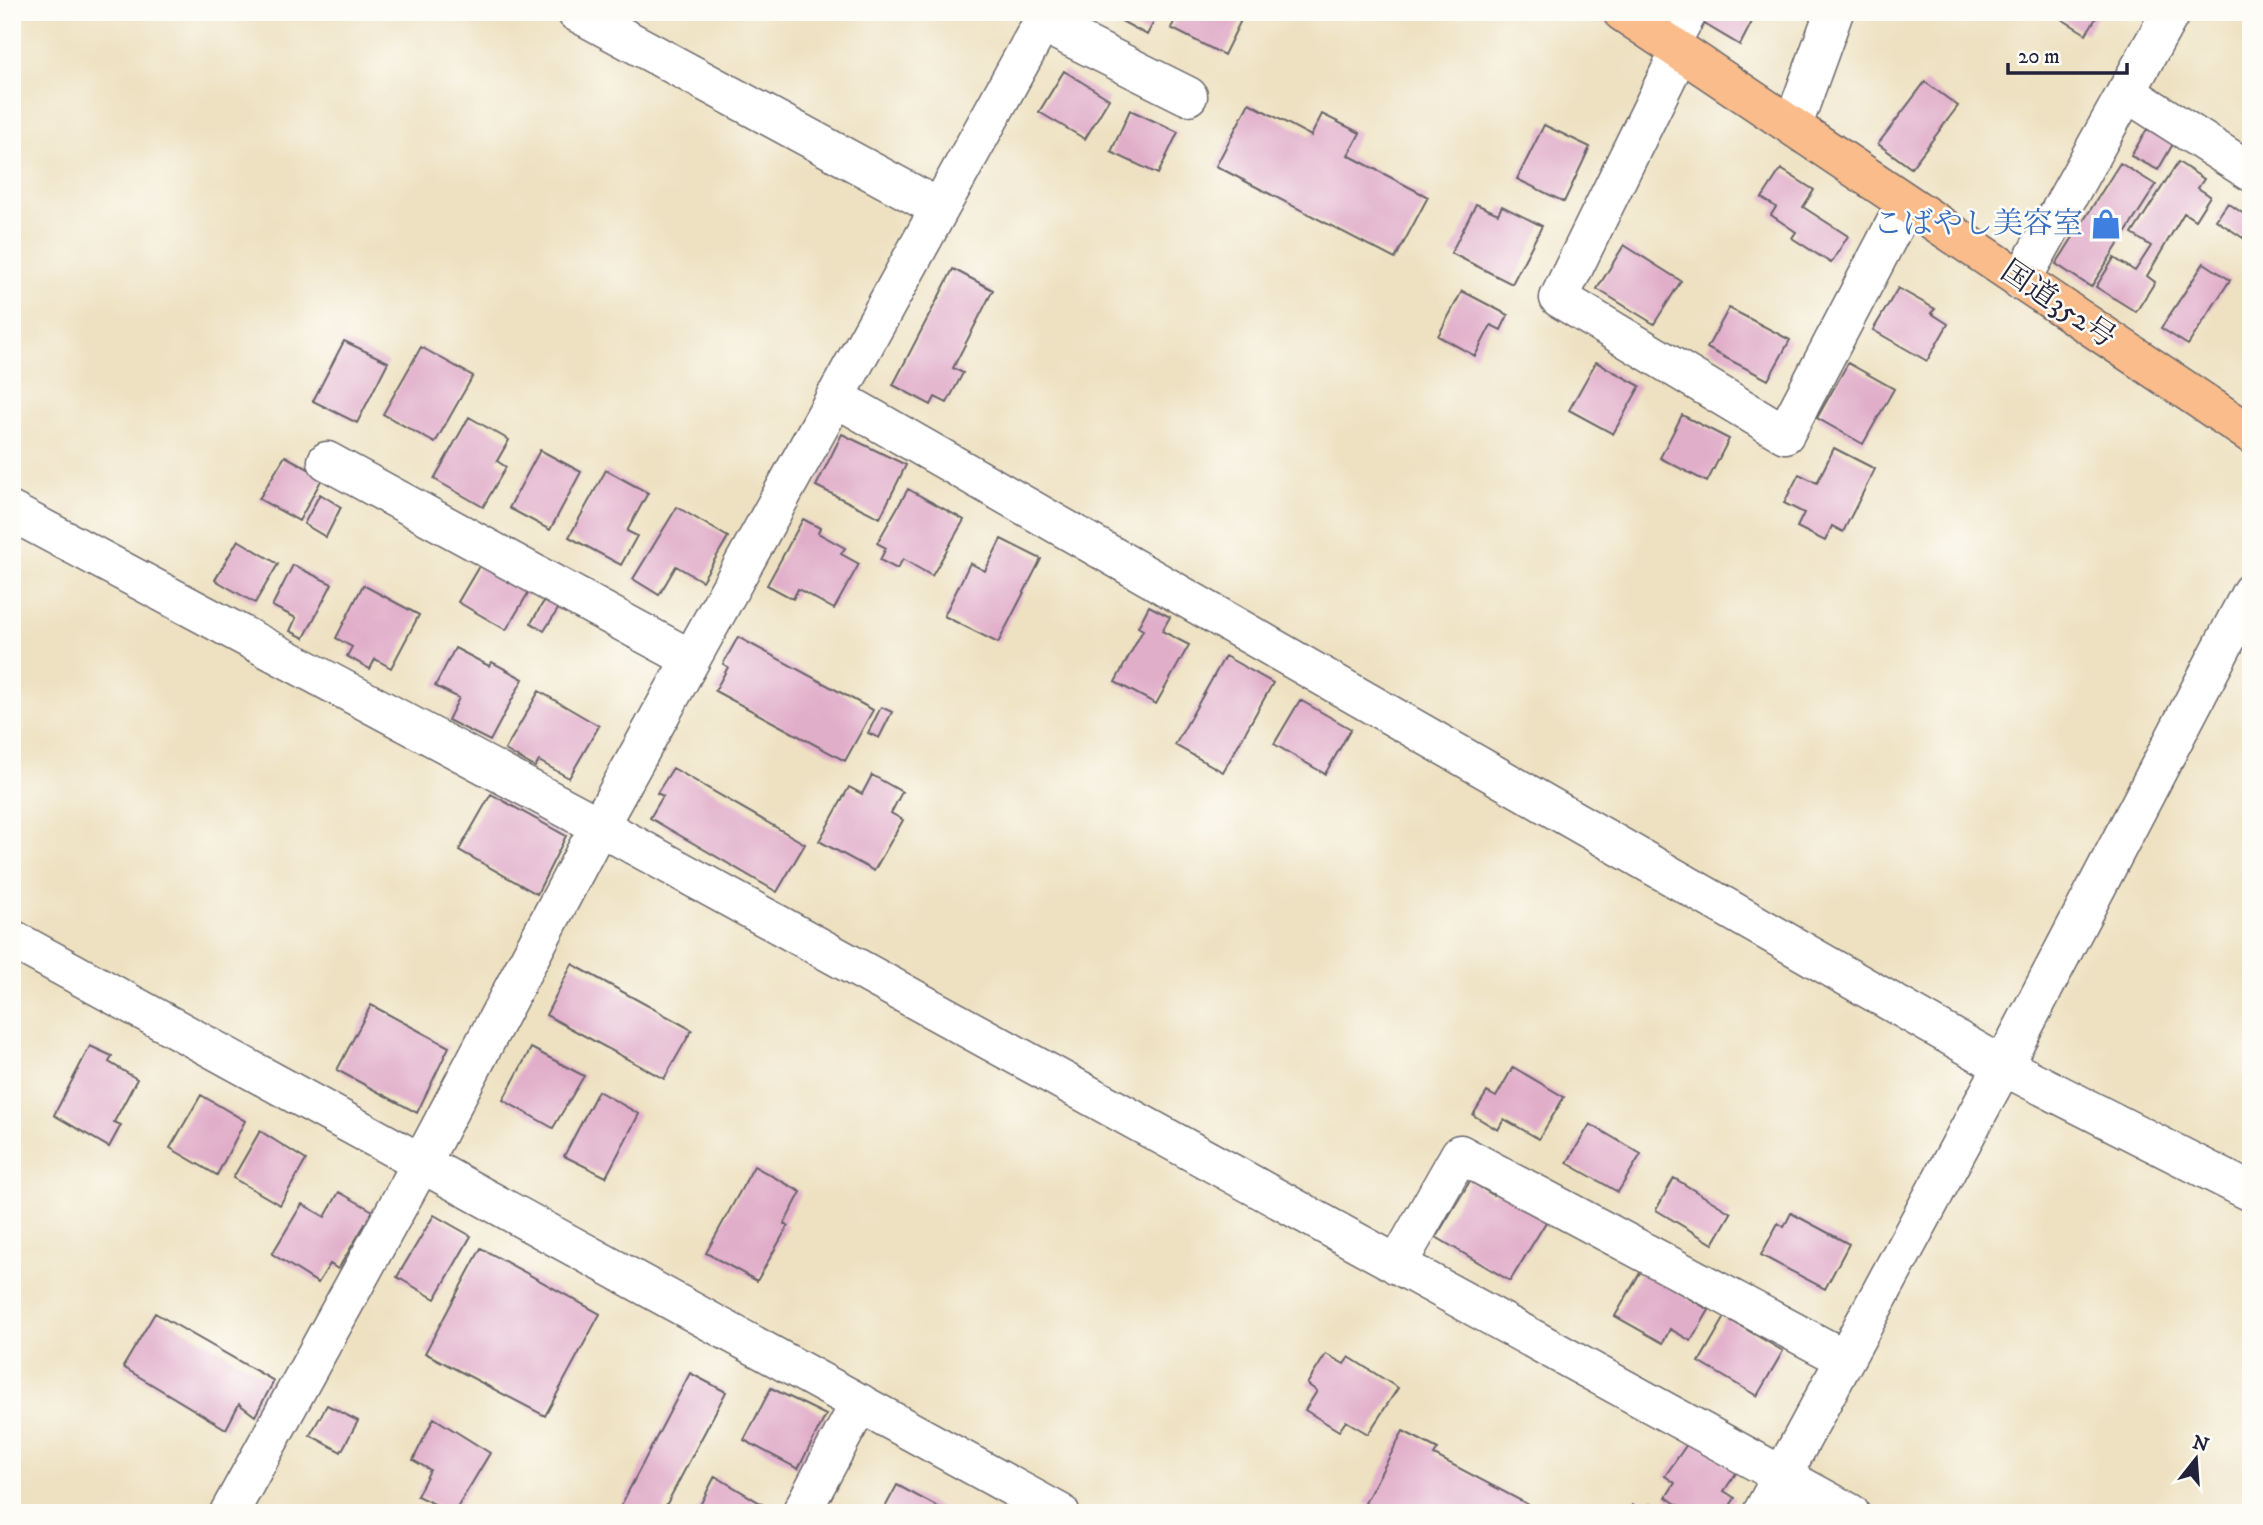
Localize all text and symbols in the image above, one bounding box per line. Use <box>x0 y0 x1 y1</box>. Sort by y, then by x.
scale bar <box>2008 32 2126 76</box>
text: 20 m <box>2018 44 2060 70</box>
place label: こばやし美容室 <box>1873 206 2083 243</box>
shop icon: こばやし美容室 <box>2089 207 2123 241</box>
street label: 国道352号 <box>1993 253 2123 357</box>
north arrow <box>2162 1424 2232 1494</box>
text: N <box>2190 1431 2212 1458</box>

